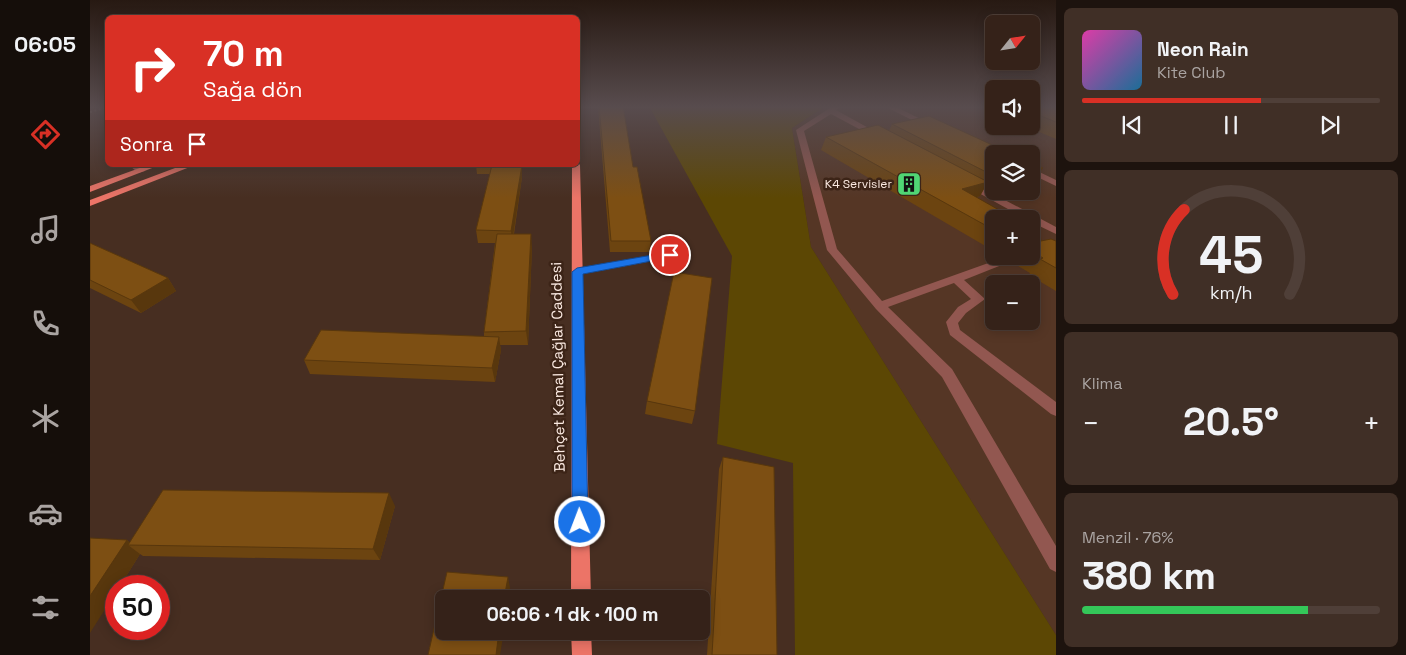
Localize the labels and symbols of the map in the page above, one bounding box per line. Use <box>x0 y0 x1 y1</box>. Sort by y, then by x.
north arrow <box>985 15 1040 70</box>
building icon: K4 Servisler <box>896 171 922 197</box>
place label: K4 Servisler <box>825 176 892 192</box>
pin <box>649 234 691 276</box>
street label: Behçet Kemal Çağlar Caddesi <box>546 262 569 472</box>
position arrow <box>553 495 605 547</box>
speed limit sign: 50 <box>105 575 170 640</box>

